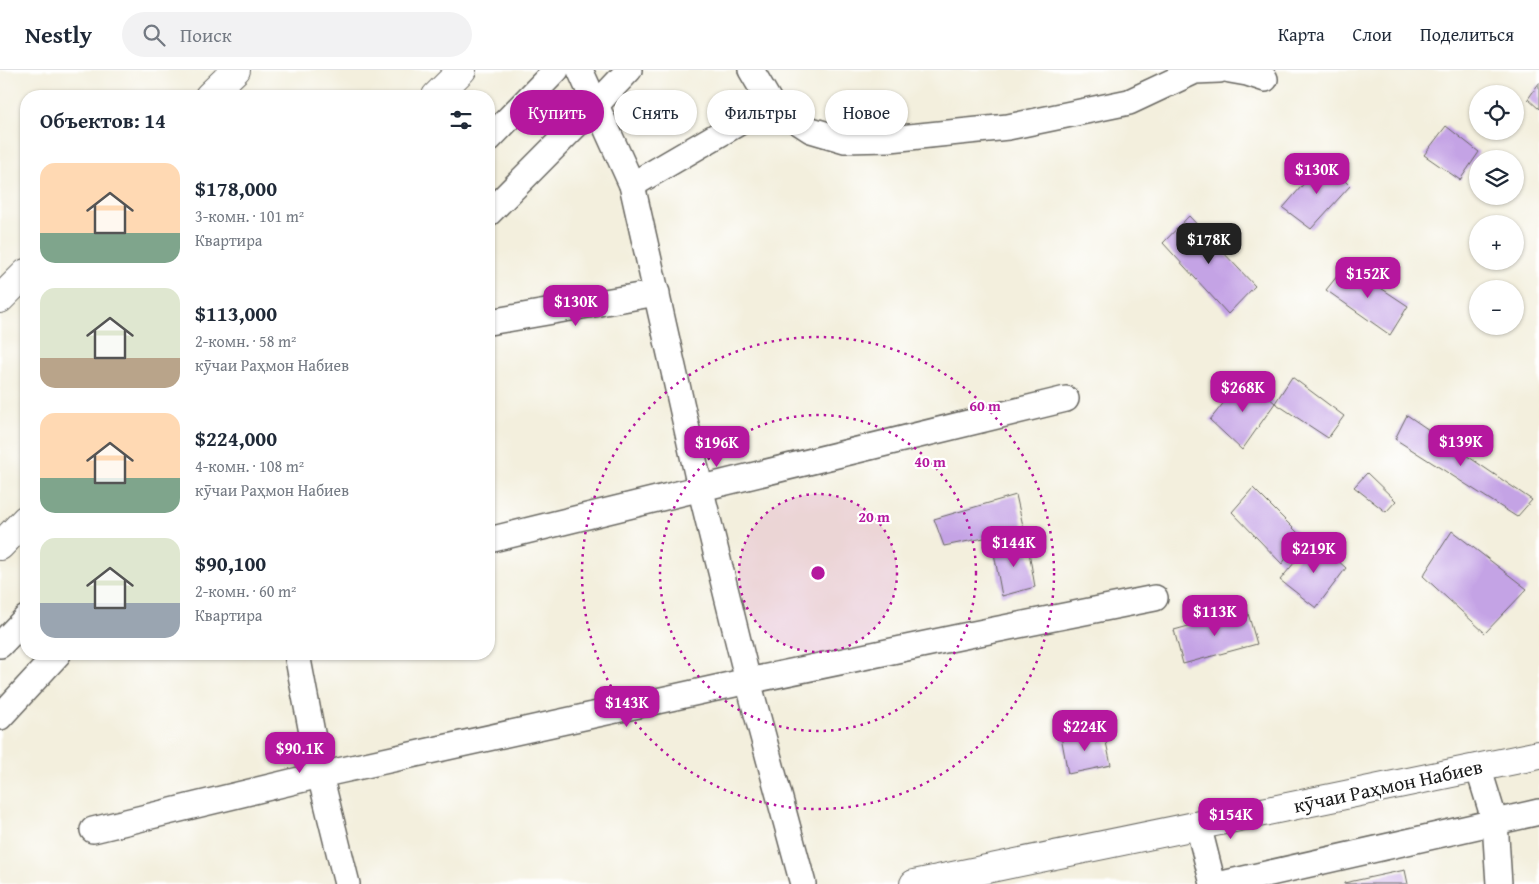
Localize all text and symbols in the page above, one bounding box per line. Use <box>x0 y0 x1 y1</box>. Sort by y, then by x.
search box <box>122 12 472 57</box>
text: Nestly <box>25 17 92 52</box>
icon: search <box>140 21 168 49</box>
text: Поиск <box>180 21 232 49</box>
text: Карта <box>1278 21 1325 48</box>
text: Слои <box>1353 21 1392 48</box>
text: Поделиться <box>1420 21 1514 48</box>
map controls <box>1469 85 1524 335</box>
button: locate <box>1469 85 1524 140</box>
chip: Купить <box>510 90 604 135</box>
chip: Снять <box>614 90 697 135</box>
chip: Фильтры <box>707 90 815 135</box>
chip: Новое <box>825 90 908 135</box>
text: Объектов: 14 <box>40 105 166 136</box>
icon: filters <box>447 106 475 134</box>
button: layers <box>1469 150 1524 205</box>
pin: $130K <box>1282 152 1352 195</box>
text: $130K <box>1295 157 1339 181</box>
text: $178,000 <box>195 173 277 204</box>
icon: home <box>80 183 140 243</box>
text: 3-комн. · 101 m² <box>195 204 304 228</box>
button: + <box>1469 215 1524 270</box>
pin: $178K <box>1174 222 1244 265</box>
text: $178K <box>1187 227 1231 251</box>
text: Квартира <box>195 228 262 252</box>
pin: $152K <box>1333 256 1403 299</box>
text: $152K <box>1346 261 1390 285</box>
button: − <box>1469 280 1524 335</box>
pin: $130K <box>541 284 611 327</box>
text: $130K <box>554 289 598 313</box>
text: $113,000 <box>195 298 277 329</box>
icon: home <box>80 308 140 368</box>
text: 2-комн. · 58 m² <box>195 329 296 353</box>
text: кӯчаи Раҳмон Набиев <box>195 353 349 377</box>
pin: $268K <box>1208 370 1278 413</box>
text: $268K <box>1221 375 1265 399</box>
text: 60 m <box>969 395 1001 416</box>
text: $224,000 <box>195 423 277 454</box>
pin: $139K <box>1426 424 1496 467</box>
pin: $196K <box>682 426 752 468</box>
text: $139K <box>1439 429 1483 453</box>
text: $196K <box>695 430 739 454</box>
icon: home <box>80 433 140 493</box>
text: 40 m <box>914 451 946 472</box>
text: 4-комн. · 108 m² <box>195 454 304 478</box>
text: кӯчаи Раҳмон Набиев <box>195 478 349 502</box>
text: 20 m <box>858 506 890 527</box>
pin: $144K <box>979 526 1049 568</box>
text: $144K <box>992 530 1036 554</box>
pin: $219K <box>1279 532 1349 574</box>
text: $219K <box>1292 536 1336 560</box>
text: $90,100 <box>195 548 266 579</box>
icon: home <box>80 558 140 618</box>
centre of rings <box>809 564 827 582</box>
text: 2-комн. · 60 m² <box>195 579 296 603</box>
pin: $113K <box>1180 594 1250 637</box>
text: $113K <box>1193 599 1237 623</box>
text: Квартира <box>195 603 262 627</box>
pin: $143K <box>592 686 662 728</box>
text: $143K <box>605 690 649 714</box>
pin: $224K <box>1050 710 1120 752</box>
text: $224K <box>1063 714 1107 738</box>
pin: $90.1K <box>259 732 341 774</box>
text: $90.1K <box>276 736 324 760</box>
street label: кӯчаи Раҳмон Набиев <box>1291 751 1485 820</box>
pin: $154K <box>1196 798 1266 840</box>
text: $154K <box>1209 802 1253 826</box>

